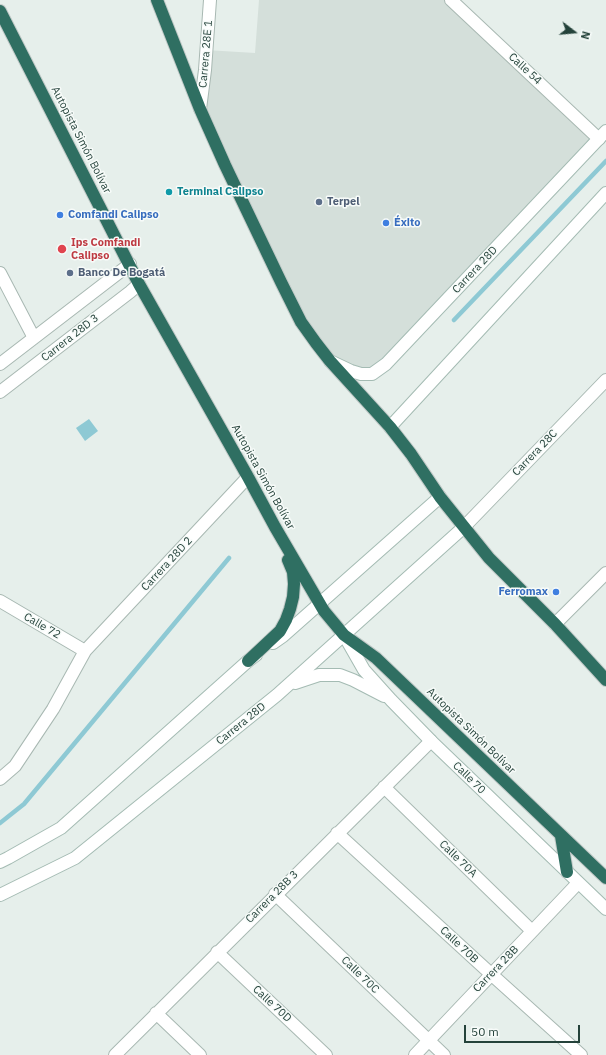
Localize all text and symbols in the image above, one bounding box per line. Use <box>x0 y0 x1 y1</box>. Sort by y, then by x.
north arrow <box>554 12 594 52</box>
street label: Carrera 28E 1 <box>196 20 216 88</box>
text: N <box>578 30 593 41</box>
street label: Calle 54 <box>506 50 544 88</box>
street label: Autopista Simón Bolívar <box>48 84 114 196</box>
place label: Terminal Calipso <box>177 185 263 199</box>
marker: Terminal Calipso <box>164 187 174 197</box>
place label: Terpel <box>327 195 360 209</box>
marker: Terpel <box>314 197 324 207</box>
place label: Comfandi Calipso <box>68 208 159 222</box>
marker: Comfandi Calipso <box>55 210 65 220</box>
place label: Éxito <box>394 216 420 230</box>
marker: Éxito <box>381 218 391 228</box>
place label: Ips Comfandi Calipso <box>71 236 140 262</box>
marker: Ips Comfandi Calipso <box>56 243 68 255</box>
street label: Carrera 28D <box>450 244 500 296</box>
place label: Banco De Bogatá <box>78 266 165 280</box>
marker: Banco De Bogatá <box>65 268 75 278</box>
street label: Carrera 28D 3 <box>39 312 101 364</box>
street label: Autopista Simón Bolívar <box>229 422 297 532</box>
street label: Carrera 28C <box>510 427 560 479</box>
street label: Carrera 28D 2 <box>139 534 195 594</box>
place label: Ferromax <box>498 585 548 599</box>
marker: Ferromax <box>551 587 561 597</box>
street label: Calle 72 <box>21 610 63 642</box>
street label: Autopista Simón Bolívar <box>424 685 518 777</box>
street label: Carrera 28D <box>214 700 268 748</box>
street label: Calle 70 <box>450 759 488 797</box>
street label: Calle 70A <box>436 838 480 880</box>
street label: Carrera 28B 3 <box>243 868 301 926</box>
street label: Calle 70B <box>437 924 481 966</box>
street label: Carrera 28B <box>471 943 521 995</box>
street label: Calle 70C <box>338 954 382 996</box>
street label: Calle 70D <box>250 983 294 1025</box>
scale bar <box>466 1017 582 1043</box>
text: 50 m <box>471 1024 499 1039</box>

